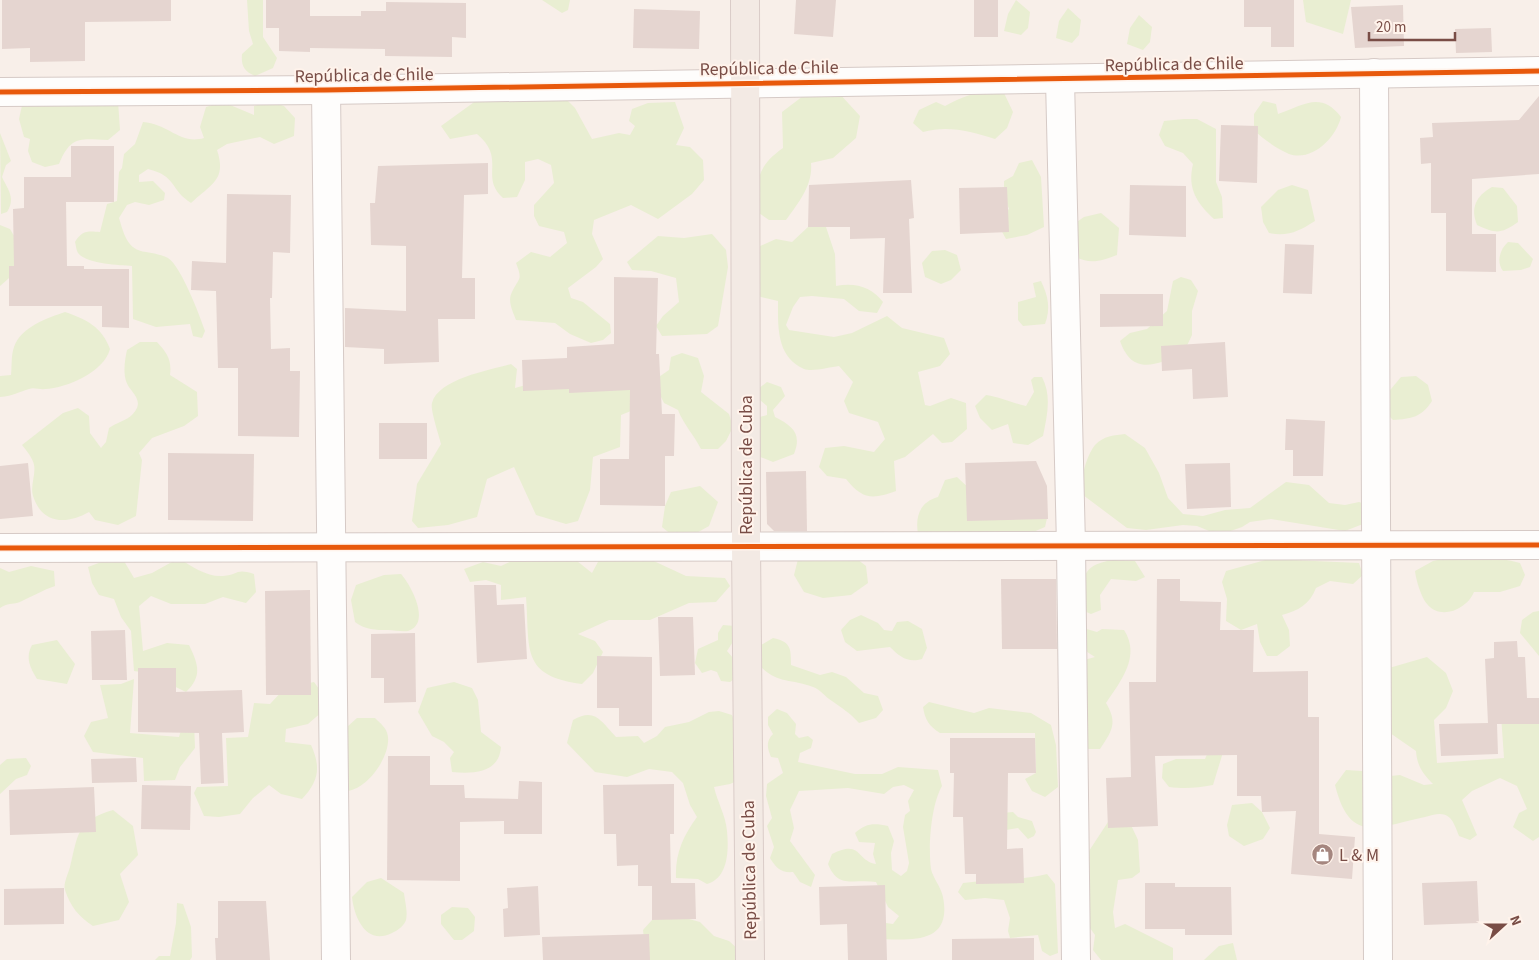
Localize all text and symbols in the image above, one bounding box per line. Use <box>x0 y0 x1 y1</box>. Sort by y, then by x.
scale bar <box>1369 10 1455 42</box>
text: 20 m <box>1376 17 1406 38</box>
street label: República de Chile <box>1104 51 1244 78</box>
street label: República de Chile <box>699 55 839 82</box>
street label: República de Chile <box>294 62 434 89</box>
street label: República de Cuba <box>734 395 759 535</box>
street label: República de Cuba <box>736 800 763 940</box>
shop icon: L & M <box>1311 843 1335 867</box>
place label: L & M <box>1339 843 1379 868</box>
north arrow <box>1479 900 1529 950</box>
text: N <box>1504 913 1526 929</box>

